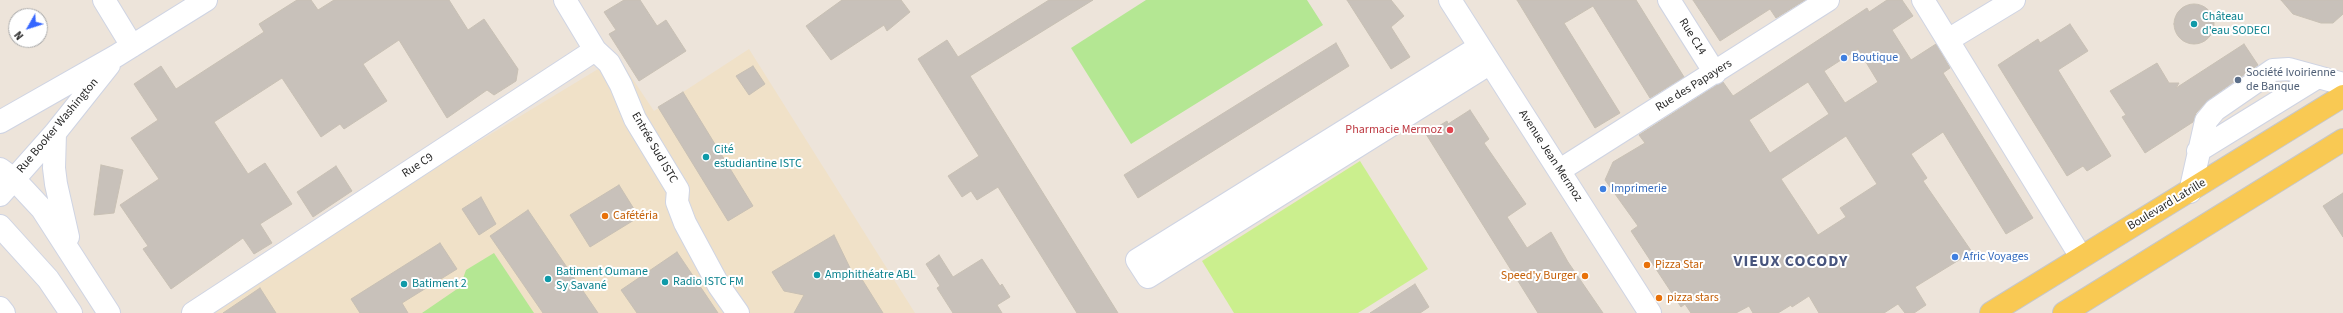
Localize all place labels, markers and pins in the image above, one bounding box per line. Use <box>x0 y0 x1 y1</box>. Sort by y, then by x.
place label: Château d'eau SODECI <box>2202 10 2270 38</box>
marker: Château d'eau SODECI <box>2189 19 2199 29</box>
place label: Boutique <box>1852 51 1898 65</box>
marker: Boutique <box>1839 53 1849 63</box>
place label: Société Ivoirienne de Banque <box>2246 66 2336 94</box>
marker: Société Ivoirienne de Banque <box>2233 75 2243 85</box>
place label: Pharmacie Mermoz <box>1345 123 1442 137</box>
marker: Pharmacie Mermoz <box>1445 125 1455 135</box>
place label: Cité estudiantine ISTC <box>714 143 802 171</box>
marker: Cité estudiantine ISTC <box>701 152 711 162</box>
place label: Imprimerie <box>1611 182 1667 196</box>
marker: Imprimerie <box>1598 184 1608 194</box>
place label: Cafétéria <box>613 209 658 223</box>
marker: Cafétéria <box>600 211 610 221</box>
place label: Afric Voyages <box>1963 250 2029 264</box>
marker: Afric Voyages <box>1950 252 1960 262</box>
place label: Pizza Star <box>1655 258 1703 272</box>
marker: Pizza Star <box>1642 260 1652 270</box>
place label: Batiment Oumane Sy Savané <box>556 265 648 293</box>
place label: Amphithéatre ABL <box>825 268 916 282</box>
place label: Speed'y Burger <box>1501 269 1577 283</box>
marker: Amphithéatre ABL <box>812 270 822 280</box>
marker: Speed'y Burger <box>1580 271 1590 281</box>
marker: Batiment Oumane Sy Savané <box>543 274 553 284</box>
place label: Radio ISTC FM <box>673 275 744 289</box>
place label: Batiment 2 <box>412 277 467 291</box>
marker: Radio ISTC FM <box>660 277 670 287</box>
marker: Batiment 2 <box>399 279 409 289</box>
place label: pizza stars <box>1667 291 1719 305</box>
marker: pizza stars <box>1654 293 1664 303</box>

